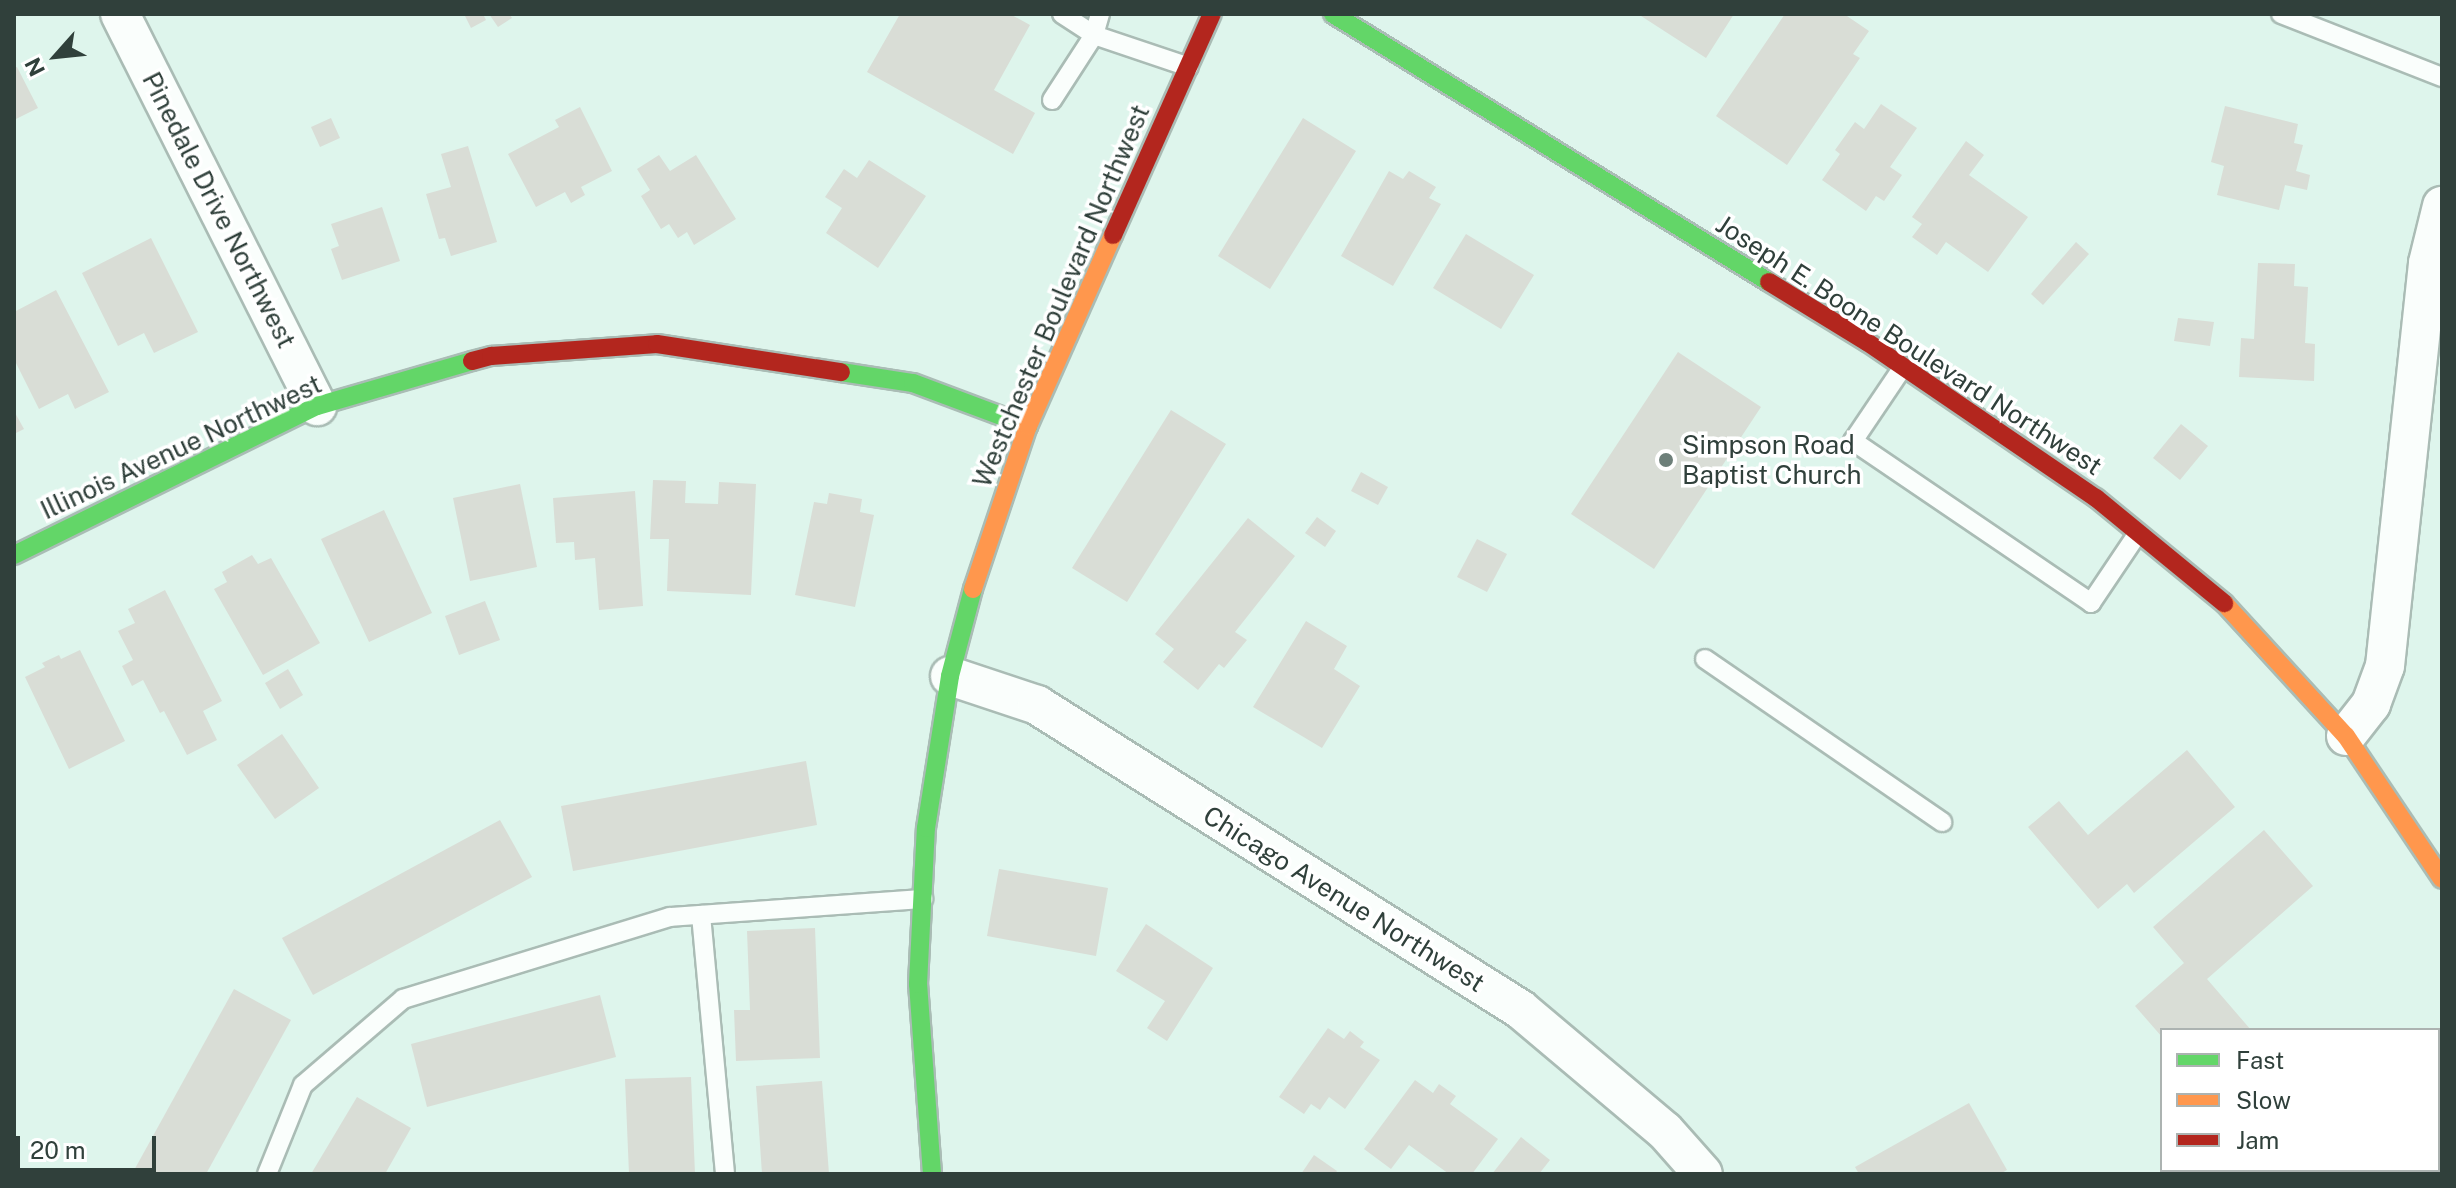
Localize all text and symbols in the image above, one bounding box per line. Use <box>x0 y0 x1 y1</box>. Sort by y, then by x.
north arrow <box>16 16 96 96</box>
text: N <box>19 53 50 80</box>
street label: Pinedale Drive Northwest <box>136 67 302 353</box>
street label: Westchester Boulevard Northwest <box>966 100 1156 492</box>
street label: Joseph E. Boone Boulevard Northwest <box>1710 208 2108 482</box>
street label: Illinois Avenue Northwest <box>35 368 327 526</box>
place label: Simpson Road Baptist Church <box>1682 429 1862 490</box>
marker: Simpson Road Baptist Church <box>1657 451 1675 469</box>
street label: Chicago Avenue Northwest <box>1197 799 1491 999</box>
legend <box>2160 1028 2440 1172</box>
text: Fast <box>2236 1046 2284 1074</box>
text: Slow <box>2236 1086 2291 1114</box>
scale bar <box>20 1120 160 1170</box>
text: Jam <box>2236 1126 2279 1154</box>
text: 20 m <box>30 1136 86 1164</box>

